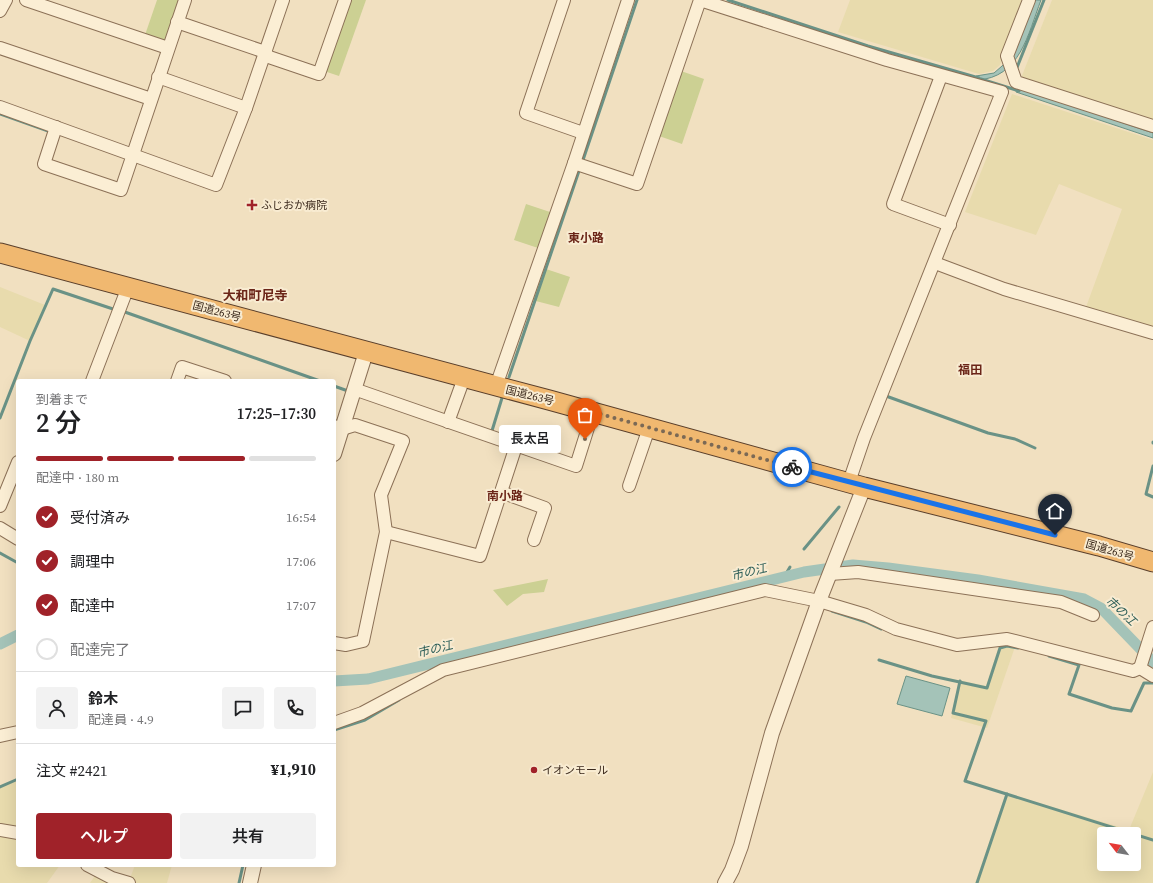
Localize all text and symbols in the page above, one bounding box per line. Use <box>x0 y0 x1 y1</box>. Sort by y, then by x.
place label: ふじおか病院 <box>261 198 327 213</box>
marker: ふじおか病院 <box>246 199 258 211</box>
district label: 東小路 <box>568 230 604 246</box>
district label: 大和町尼寺 <box>222 287 288 304</box>
street label: 国道263号 <box>191 298 243 325</box>
district label: 福田 <box>958 362 982 378</box>
street label: 国道263号 <box>504 382 556 409</box>
text: 到着まで <box>36 391 88 408</box>
pin <box>568 398 602 439</box>
text: 17:25–17:30 <box>237 403 316 424</box>
icon: bag <box>574 404 596 426</box>
text: 2 分 <box>36 405 81 441</box>
callout: 長太呂 <box>499 425 561 453</box>
text: 長太呂 <box>510 430 550 447</box>
courier <box>772 447 812 487</box>
icon: bike <box>781 456 803 478</box>
text: 配達中 · 180 m <box>36 469 119 486</box>
district label: 南小路 <box>487 488 523 504</box>
pin <box>1038 494 1072 535</box>
icon: home <box>1044 500 1066 522</box>
icon: check <box>36 506 58 528</box>
text: 受付済み <box>70 507 130 528</box>
text: 16:54 <box>286 509 316 526</box>
street label: 国道263号 <box>1084 536 1136 565</box>
icon: check <box>36 550 58 572</box>
text: 調理中 <box>70 551 115 572</box>
text: 17:06 <box>286 553 316 570</box>
water label: 市の江 <box>730 559 770 584</box>
water label: 市の江 <box>1102 593 1141 630</box>
icon: check <box>36 594 58 616</box>
text: 配達中 <box>70 595 115 616</box>
text: 17:07 <box>286 597 316 614</box>
water label: 市の江 <box>416 636 456 661</box>
text: 配達完了 <box>70 639 130 660</box>
button: person <box>36 687 78 729</box>
button: chat <box>222 687 264 729</box>
button: phone <box>274 687 316 729</box>
text: 鈴木 <box>88 688 118 709</box>
text: 配達員 · 4.9 <box>88 711 154 728</box>
text: ¥1,910 <box>271 759 316 780</box>
text: 注文 #2421 <box>36 760 107 781</box>
place label: イオンモール <box>542 763 608 778</box>
marker: イオンモール <box>529 765 539 775</box>
button: ヘルプ <box>36 813 172 859</box>
button: 共有 <box>180 813 316 859</box>
north arrow <box>1097 827 1141 871</box>
map controls <box>1097 827 1141 871</box>

